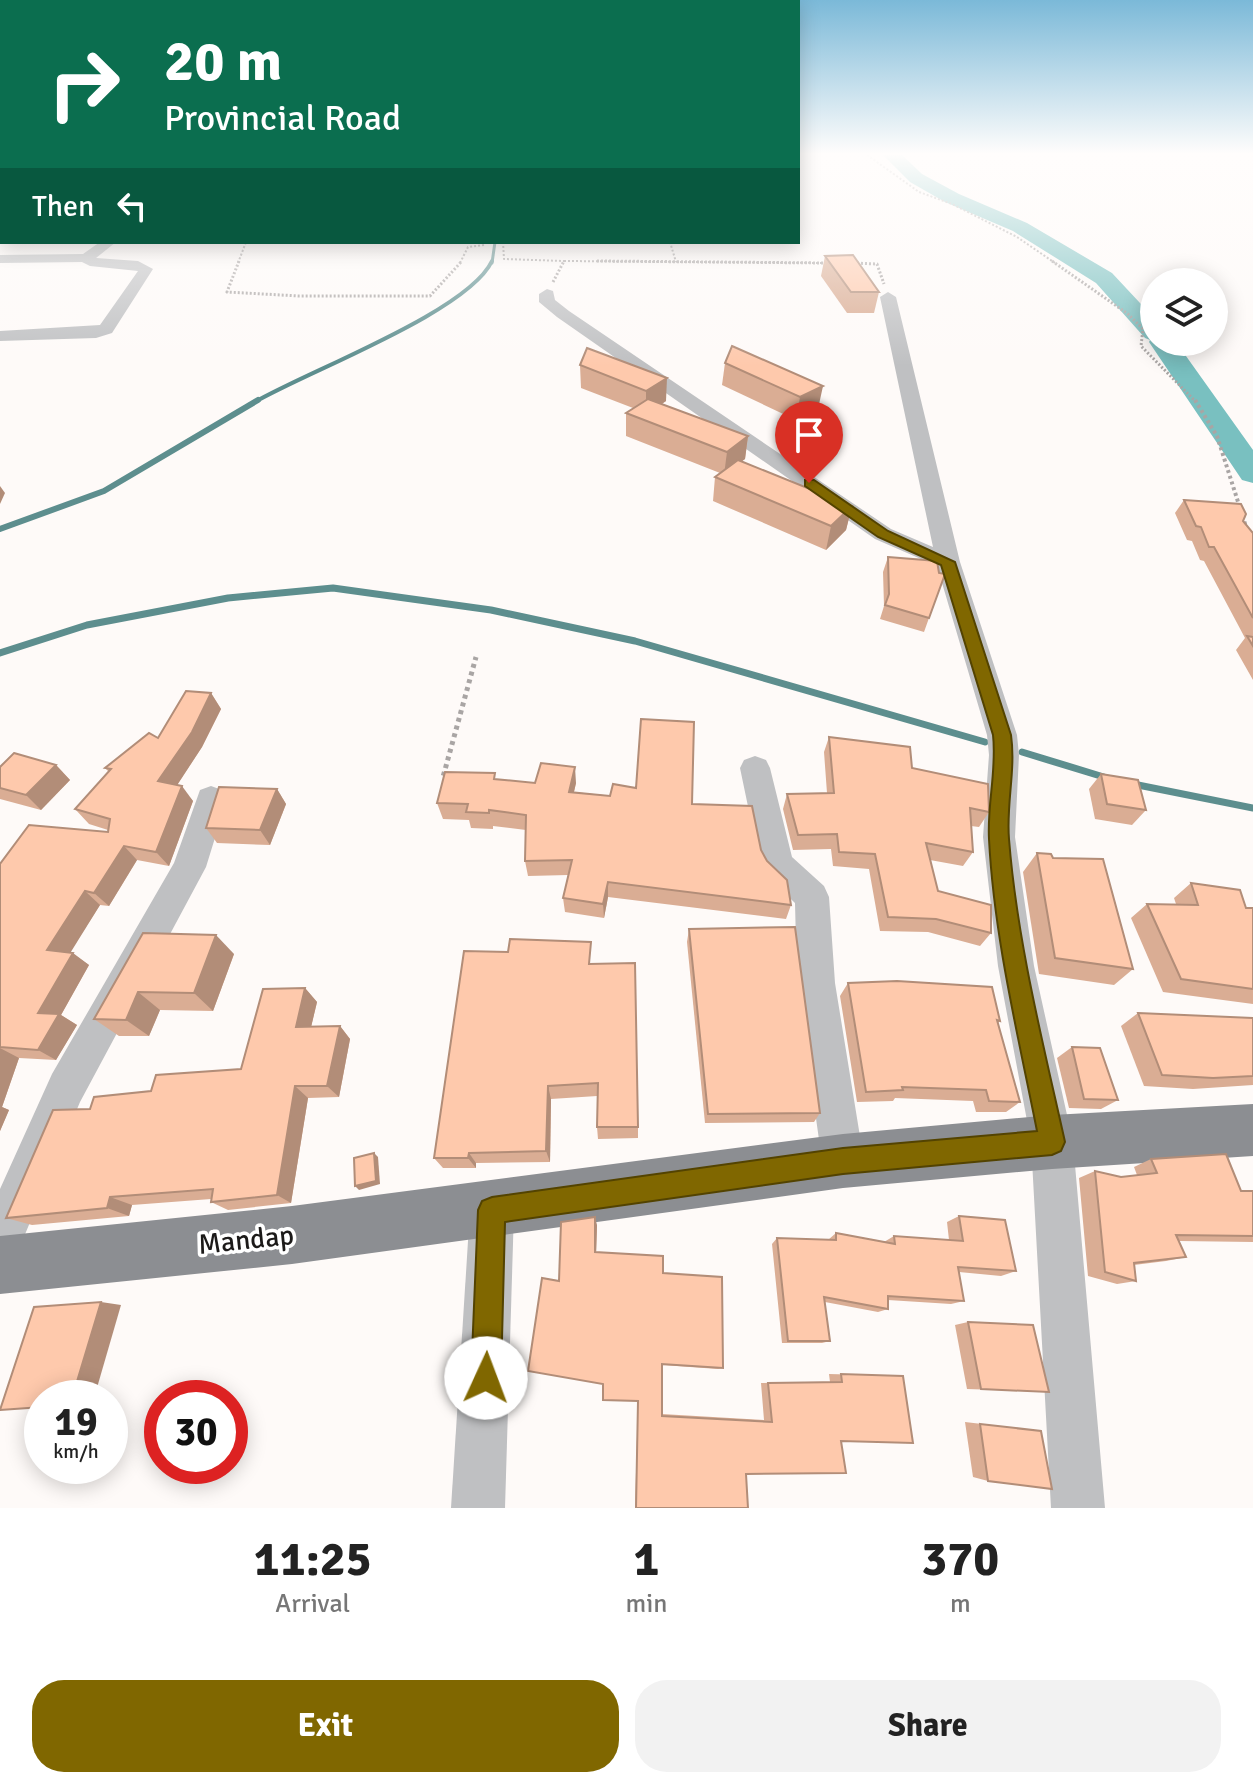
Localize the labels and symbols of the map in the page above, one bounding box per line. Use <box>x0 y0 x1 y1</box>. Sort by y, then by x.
pin <box>775 401 843 483</box>
street label: Mandap <box>197 1218 296 1262</box>
position arrow <box>444 1336 528 1420</box>
speed limit sign: 30 <box>144 1380 248 1484</box>

